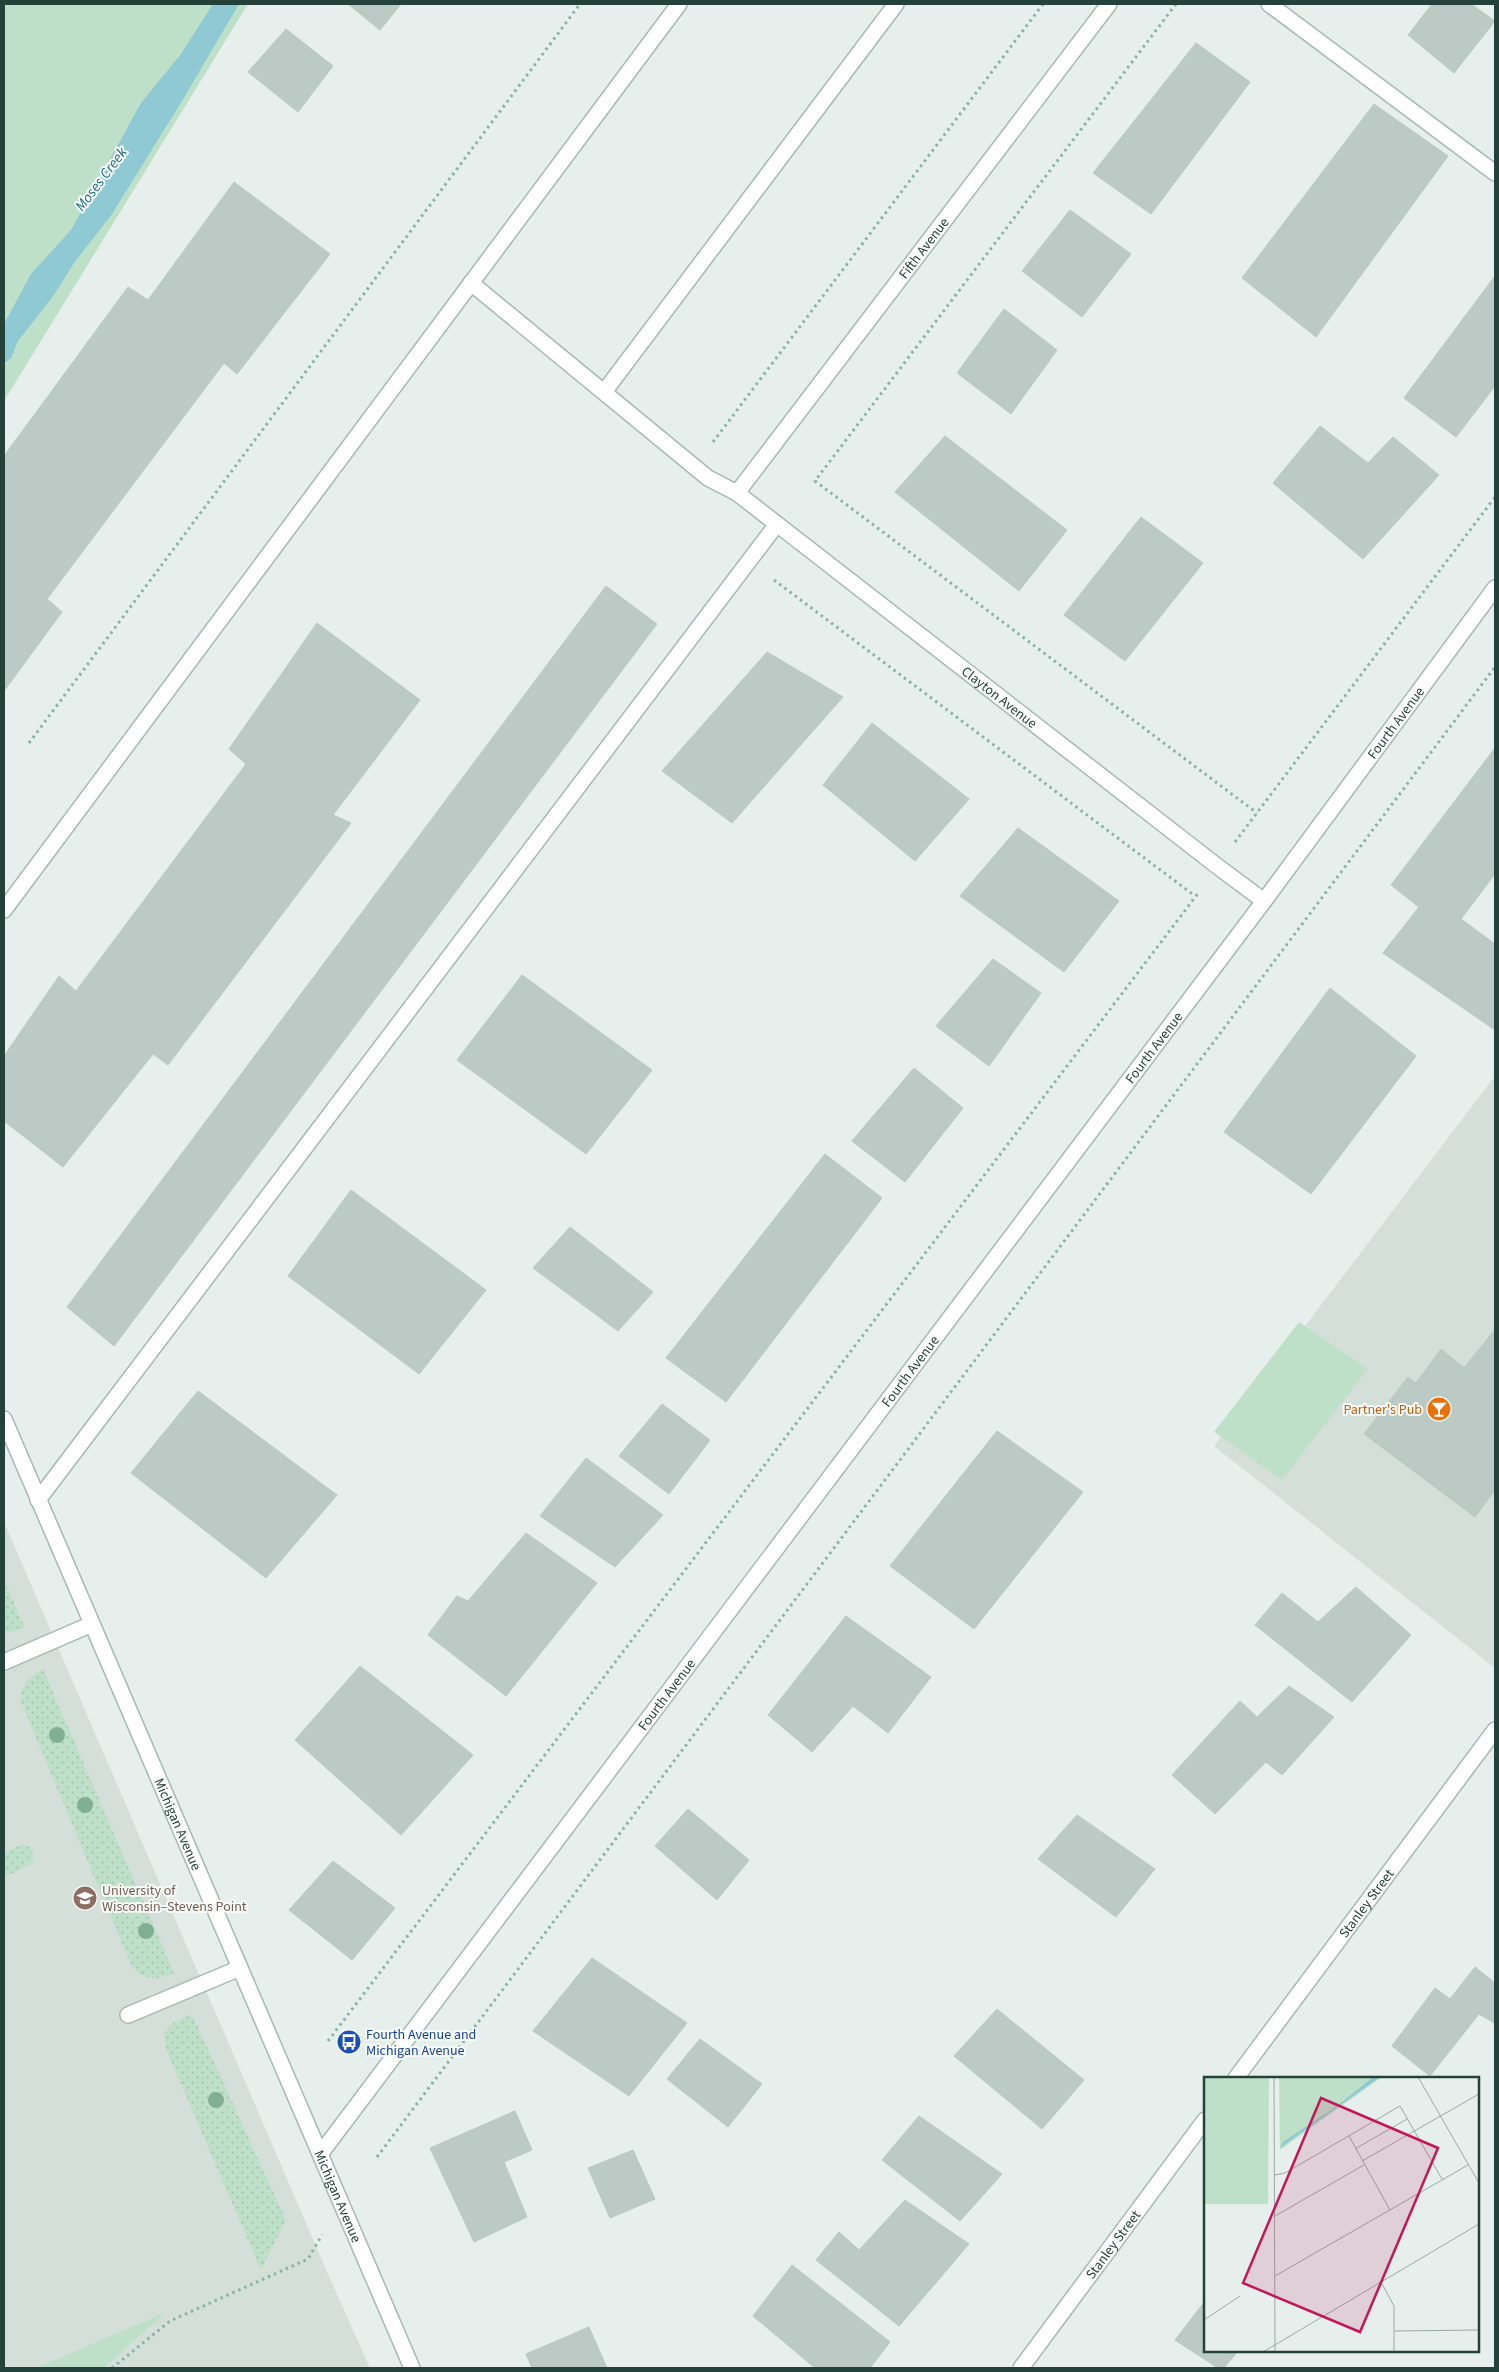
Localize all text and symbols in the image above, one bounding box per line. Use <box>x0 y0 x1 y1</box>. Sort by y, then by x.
water label: Moses Creek <box>70 142 133 216</box>
street label: Fifth Avenue <box>894 214 954 283</box>
street label: Clayton Avenue <box>957 662 1041 734</box>
street label: Fourth Avenue <box>1363 683 1430 764</box>
street label: Fourth Avenue <box>1121 1008 1188 1088</box>
street label: Fourth Avenue <box>877 1332 944 1412</box>
bar icon: Partner's Pub <box>1426 1396 1452 1422</box>
place label: Partner's Pub <box>1343 1400 1422 1420</box>
street label: Fourth Avenue <box>634 1655 701 1735</box>
street label: Michigan Avenue <box>149 1775 206 1874</box>
street label: Stanley Street <box>1335 1865 1399 1942</box>
place label: University of Wisconsin–Stevens Point <box>102 1881 247 1917</box>
school or university icon: University of Wisconsin–Stevens Point <box>72 1885 98 1911</box>
place label: Fourth Avenue and Michigan Avenue <box>366 2025 476 2061</box>
bus stop icon: Fourth Avenue and Michigan Avenue <box>336 2029 362 2055</box>
inset map <box>1204 2077 1479 2352</box>
street label: Michigan Avenue <box>309 2147 366 2246</box>
street label: Stanley Street <box>1081 2206 1146 2284</box>

